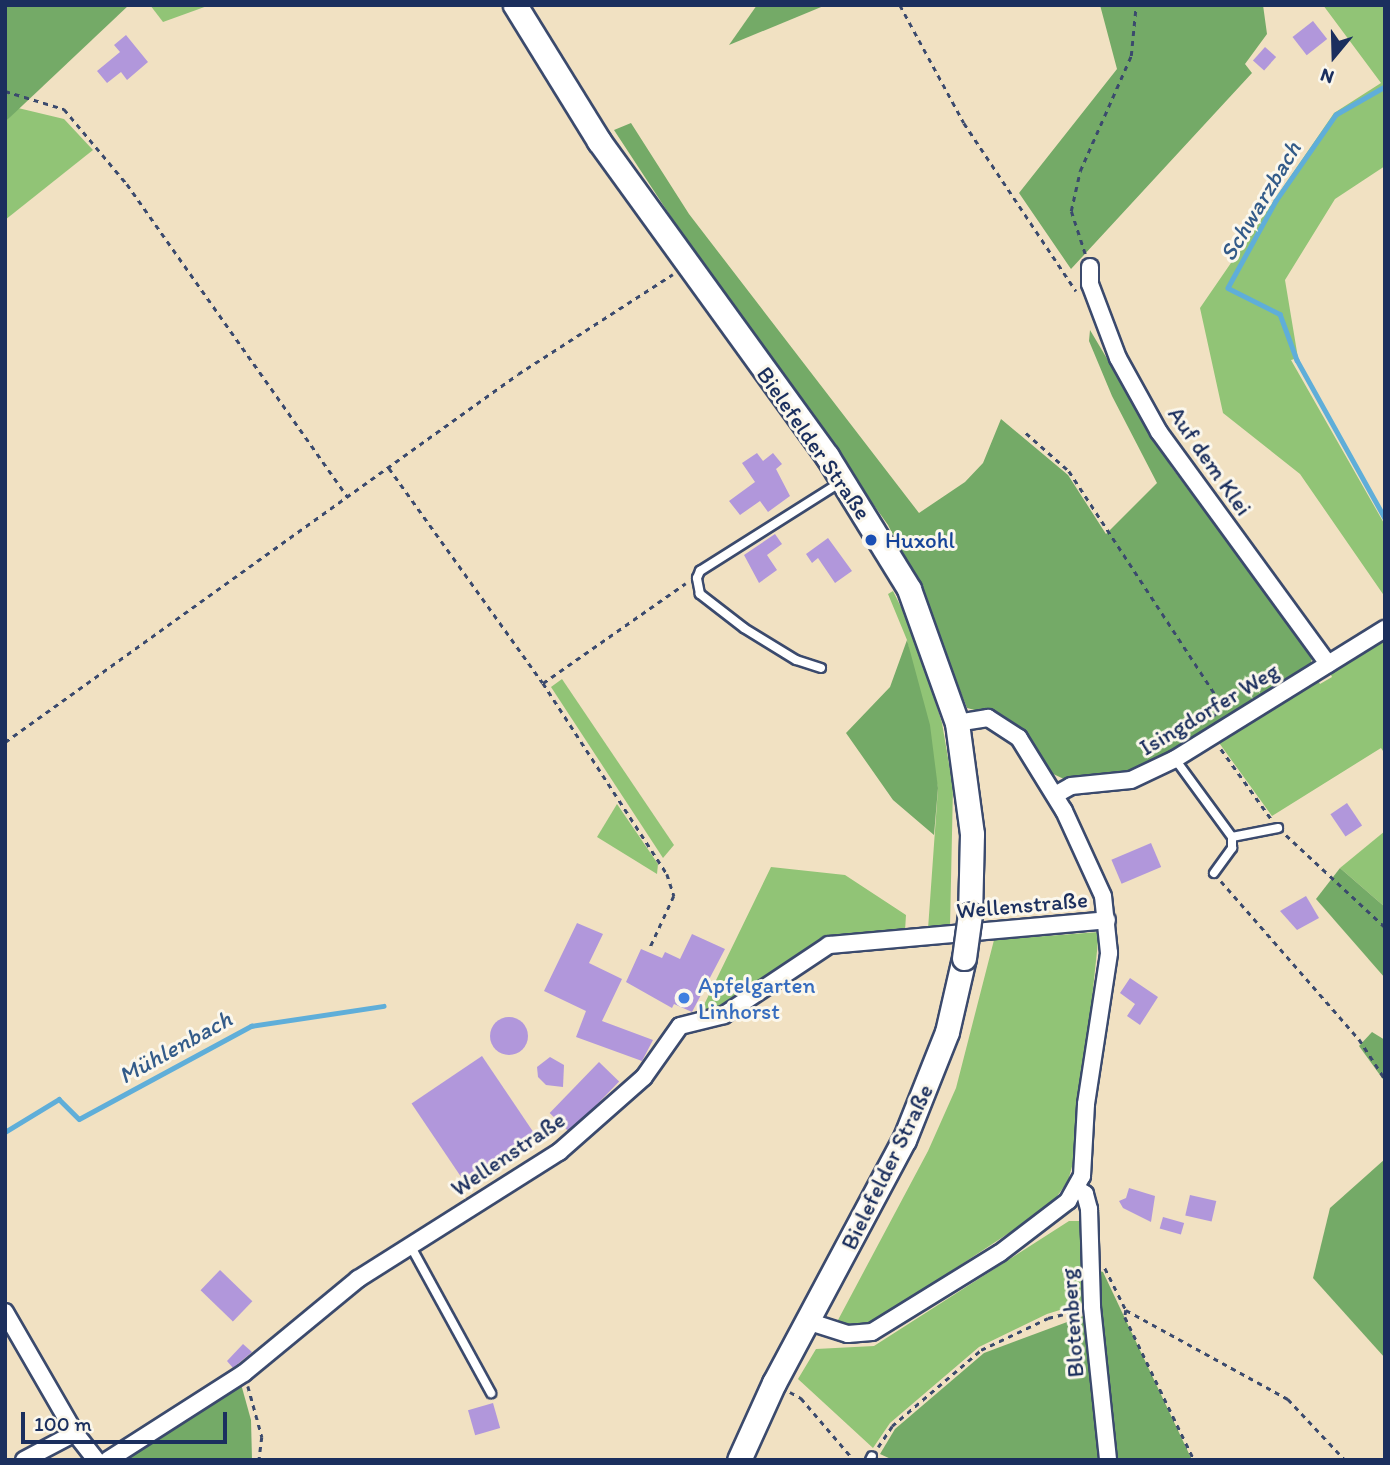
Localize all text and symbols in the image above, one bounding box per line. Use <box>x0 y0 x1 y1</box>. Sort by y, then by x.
north arrow <box>1299 21 1369 91</box>
text: N <box>1317 63 1337 89</box>
water label: Schwarzbach <box>1213 136 1307 266</box>
street label: Bielefelder Straße <box>751 361 877 525</box>
street label: Auf dem Klei <box>1162 401 1258 521</box>
place label: Huxohl <box>885 526 955 554</box>
marker: Huxohl <box>863 532 879 548</box>
street label: Isingdorfer Weg <box>1134 657 1284 761</box>
street label: Wellenstraße <box>955 886 1089 924</box>
place label: Apfelgarten Linhorst <box>698 971 816 1025</box>
marker: Apfelgarten Linhorst <box>676 990 692 1006</box>
water label: Mühlenbach <box>113 1004 237 1090</box>
street label: Bielefelder Straße <box>835 1080 939 1254</box>
street label: Wellenstraße <box>446 1106 570 1202</box>
street label: Blotenberg <box>1054 1268 1090 1378</box>
scale bar <box>24 1398 231 1442</box>
text: 100 m <box>34 1411 92 1436</box>

